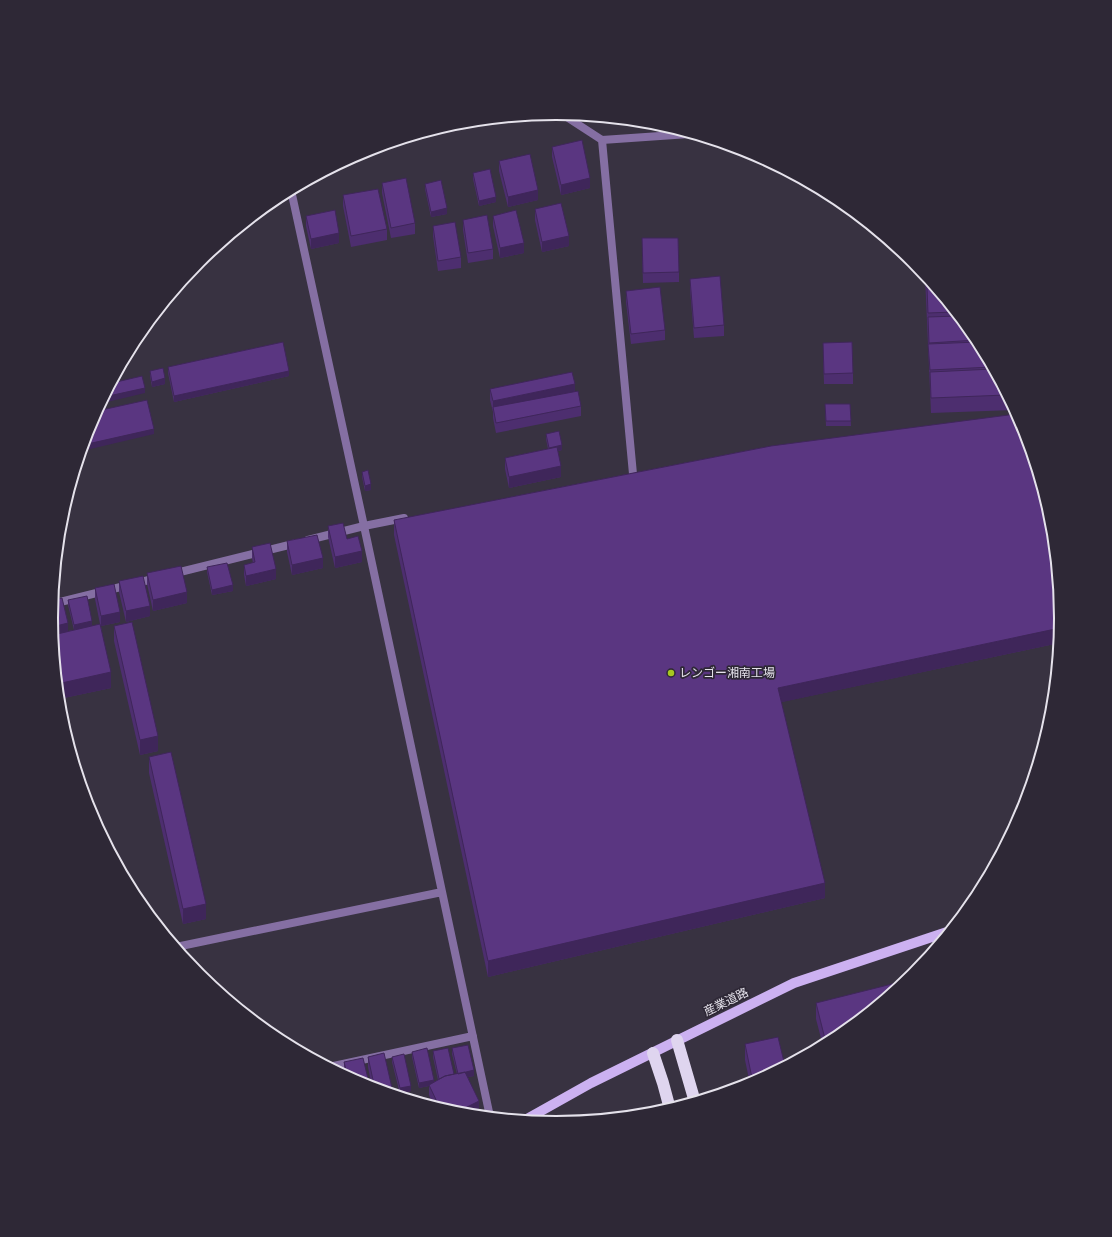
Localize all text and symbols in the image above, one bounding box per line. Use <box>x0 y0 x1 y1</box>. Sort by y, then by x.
place label: レンゴー湘南工場 <box>679 664 775 681</box>
marker: レンゴー湘南工場 <box>666 668 676 678</box>
street label: 産業道路 <box>700 983 751 1020</box>

